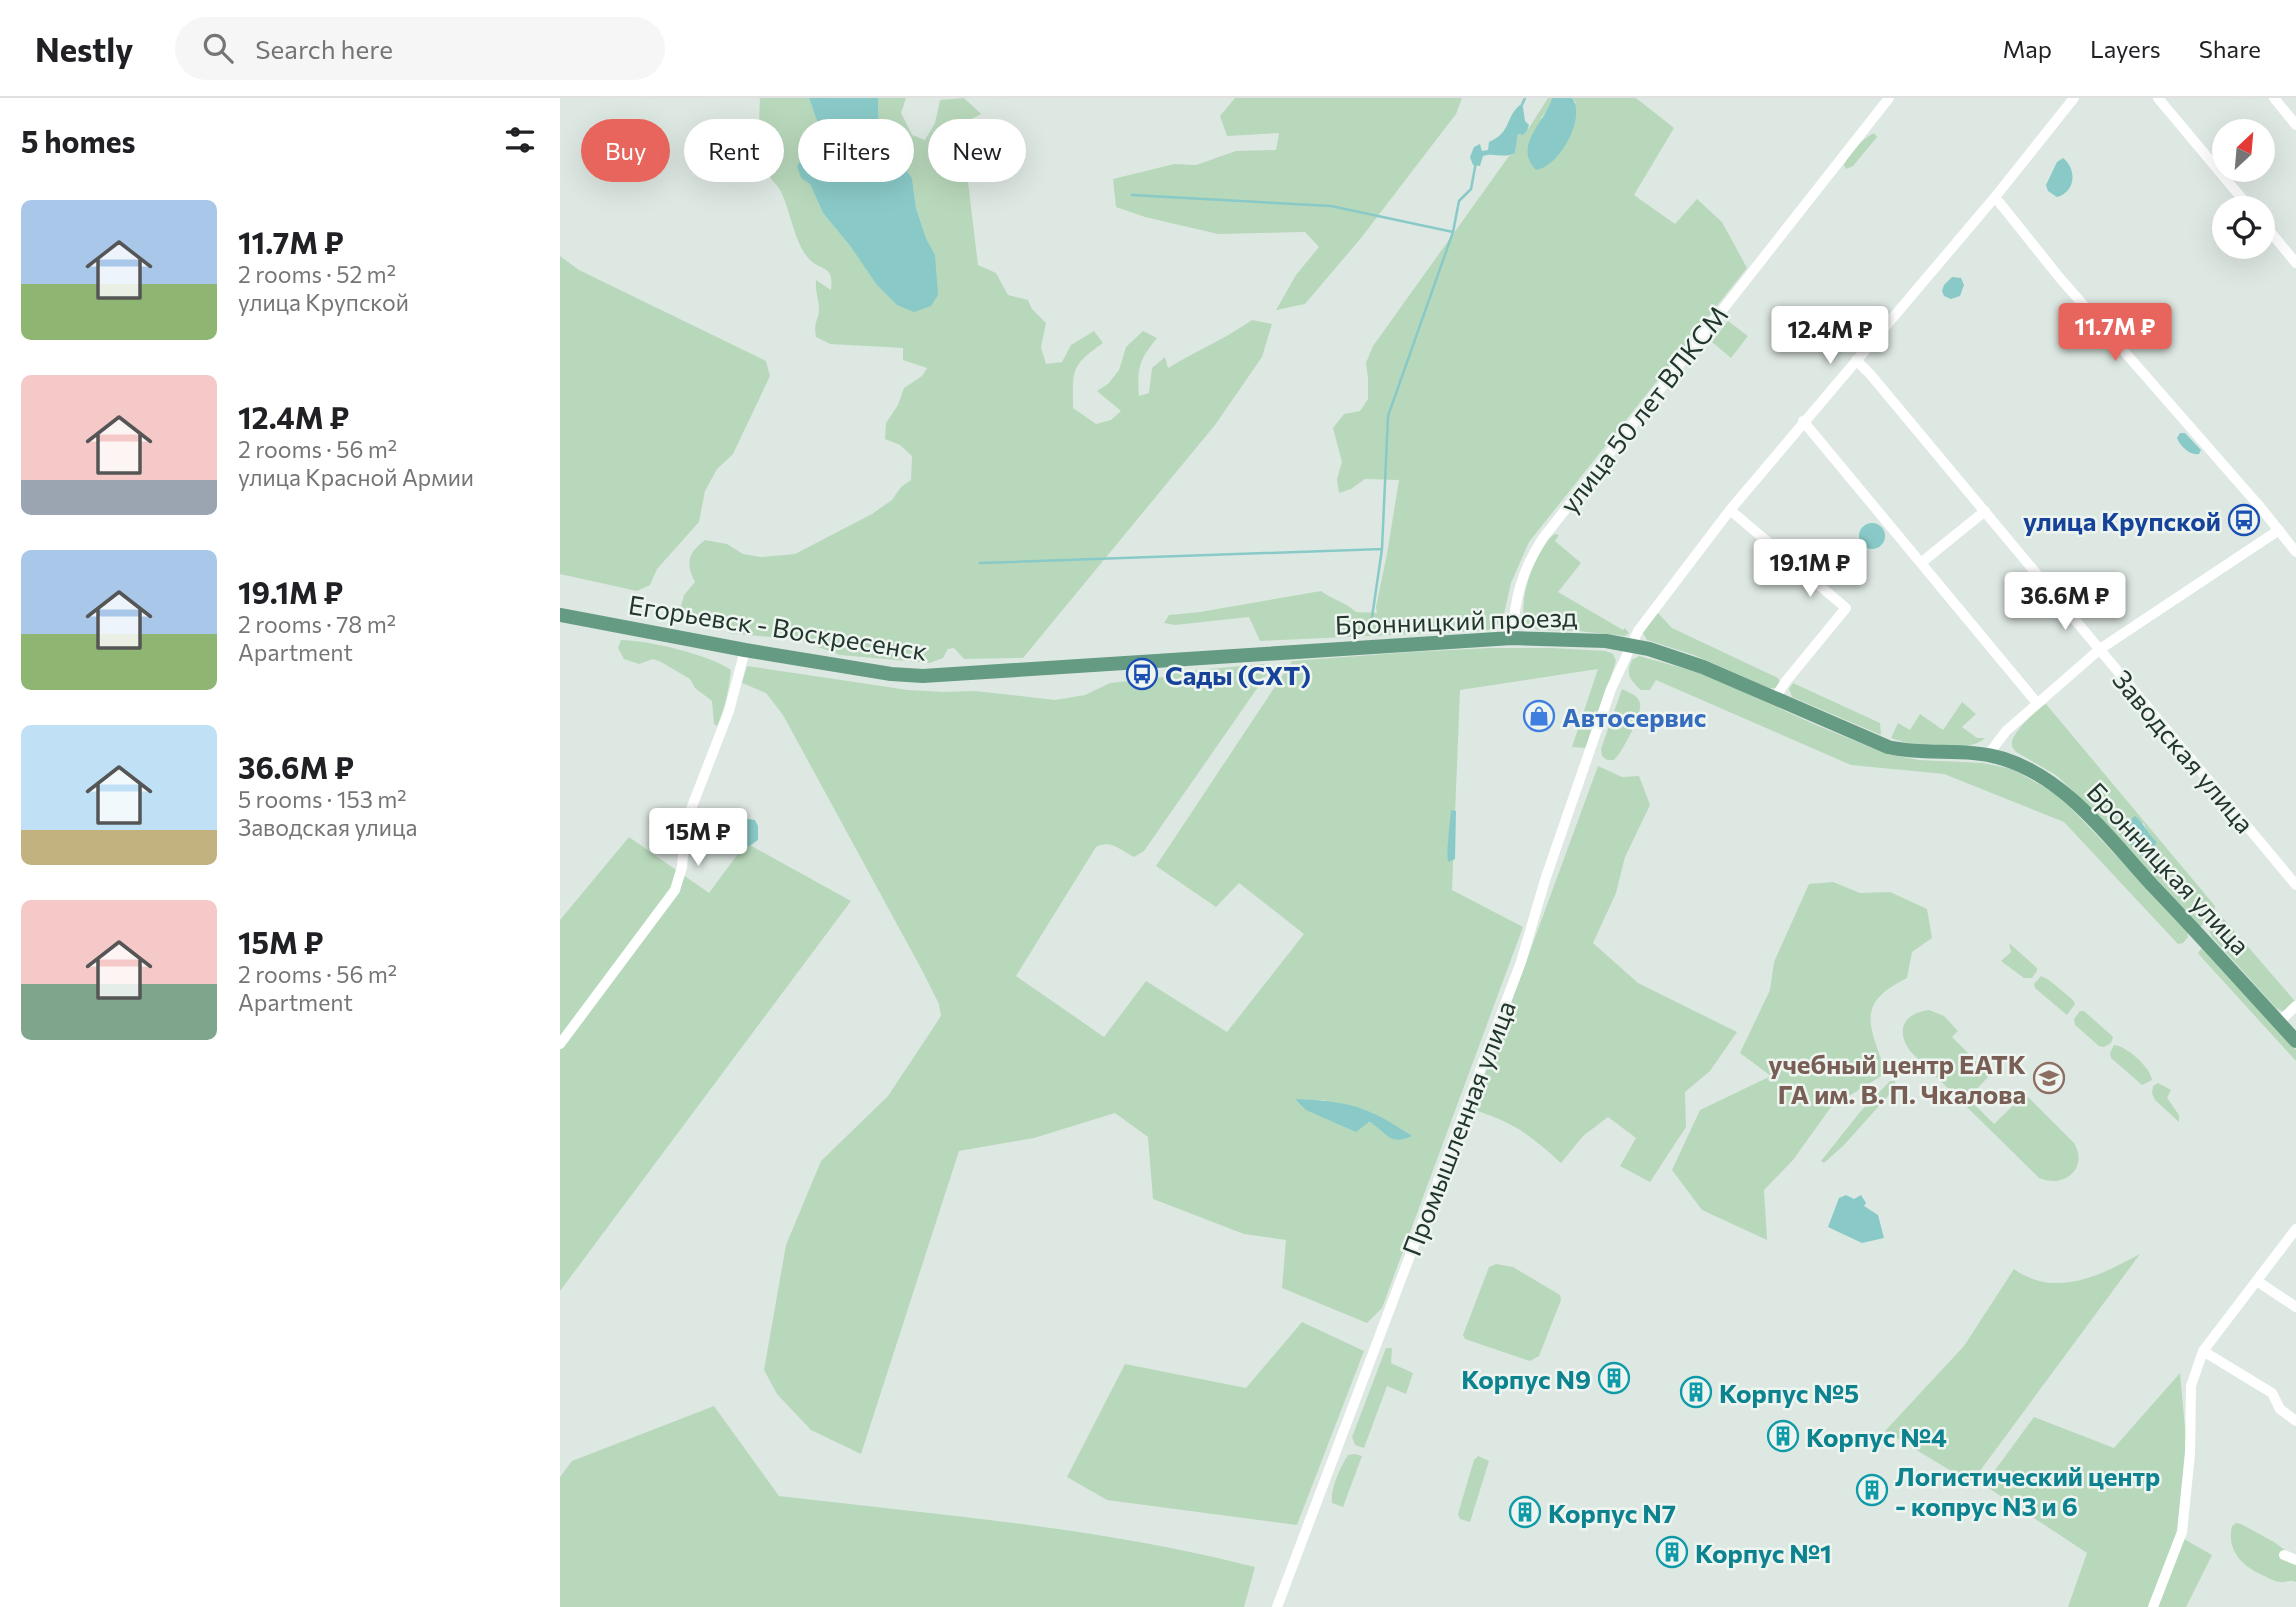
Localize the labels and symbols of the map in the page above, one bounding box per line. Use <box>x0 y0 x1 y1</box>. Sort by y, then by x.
north arrow <box>2212 119 2275 182</box>
street label: улица 50 лет ВЛКСМ <box>1552 299 1734 519</box>
pin: 11.7M ₽ <box>2050 303 2180 363</box>
pin: 12.4M ₽ <box>1765 306 1895 366</box>
bus stop icon: улица Крупской <box>2227 503 2261 537</box>
place label: улица Крупской <box>2023 505 2221 536</box>
pin: 19.1M ₽ <box>1745 540 1875 599</box>
pin: 36.6M ₽ <box>2000 573 2130 632</box>
street label: Егорьевск - Воскресенск <box>626 588 930 666</box>
street label: Бронницкий проезд <box>1334 600 1578 640</box>
bus stop icon: Сады (СХТ) <box>1125 657 1159 691</box>
place label: Сады (СХТ) <box>1165 659 1311 690</box>
street label: Заводская улица <box>2107 663 2261 839</box>
shop icon: Автосервис <box>1522 699 1556 733</box>
place label: Автосервис <box>1562 701 1706 732</box>
street label: Бронницкая улица <box>2081 776 2257 960</box>
pin: 15M ₽ <box>649 808 747 868</box>
street label: Промышленная улица <box>1395 996 1521 1260</box>
place label: учебный центр ЕАТК ГА им. В. П. Чкалова <box>1768 1048 2026 1109</box>
school or university icon: учебный центр ЕАТК ГА им. В. П. Чкалова <box>2032 1061 2066 1095</box>
building icon: Корпус N9 <box>1597 1361 1631 1395</box>
place label: Корпус N9 <box>1461 1363 1591 1394</box>
building icon: Корпус №5 <box>1679 1375 1713 1409</box>
place label: Корпус №5 <box>1719 1377 1859 1408</box>
building icon: Корпус №4 <box>1766 1419 1800 1453</box>
place label: Корпус №4 <box>1806 1421 1947 1452</box>
place label: Логистический центр - копрус N3 и 6 <box>1895 1460 2160 1521</box>
building icon: Логистический центр - копрус N3 и 6 <box>1855 1473 1889 1507</box>
building icon: Корпус N7 <box>1508 1495 1542 1529</box>
place label: Корпус N7 <box>1548 1497 1676 1528</box>
building icon: Корпус №1 <box>1655 1535 1689 1569</box>
place label: Корпус №1 <box>1695 1537 1832 1568</box>

